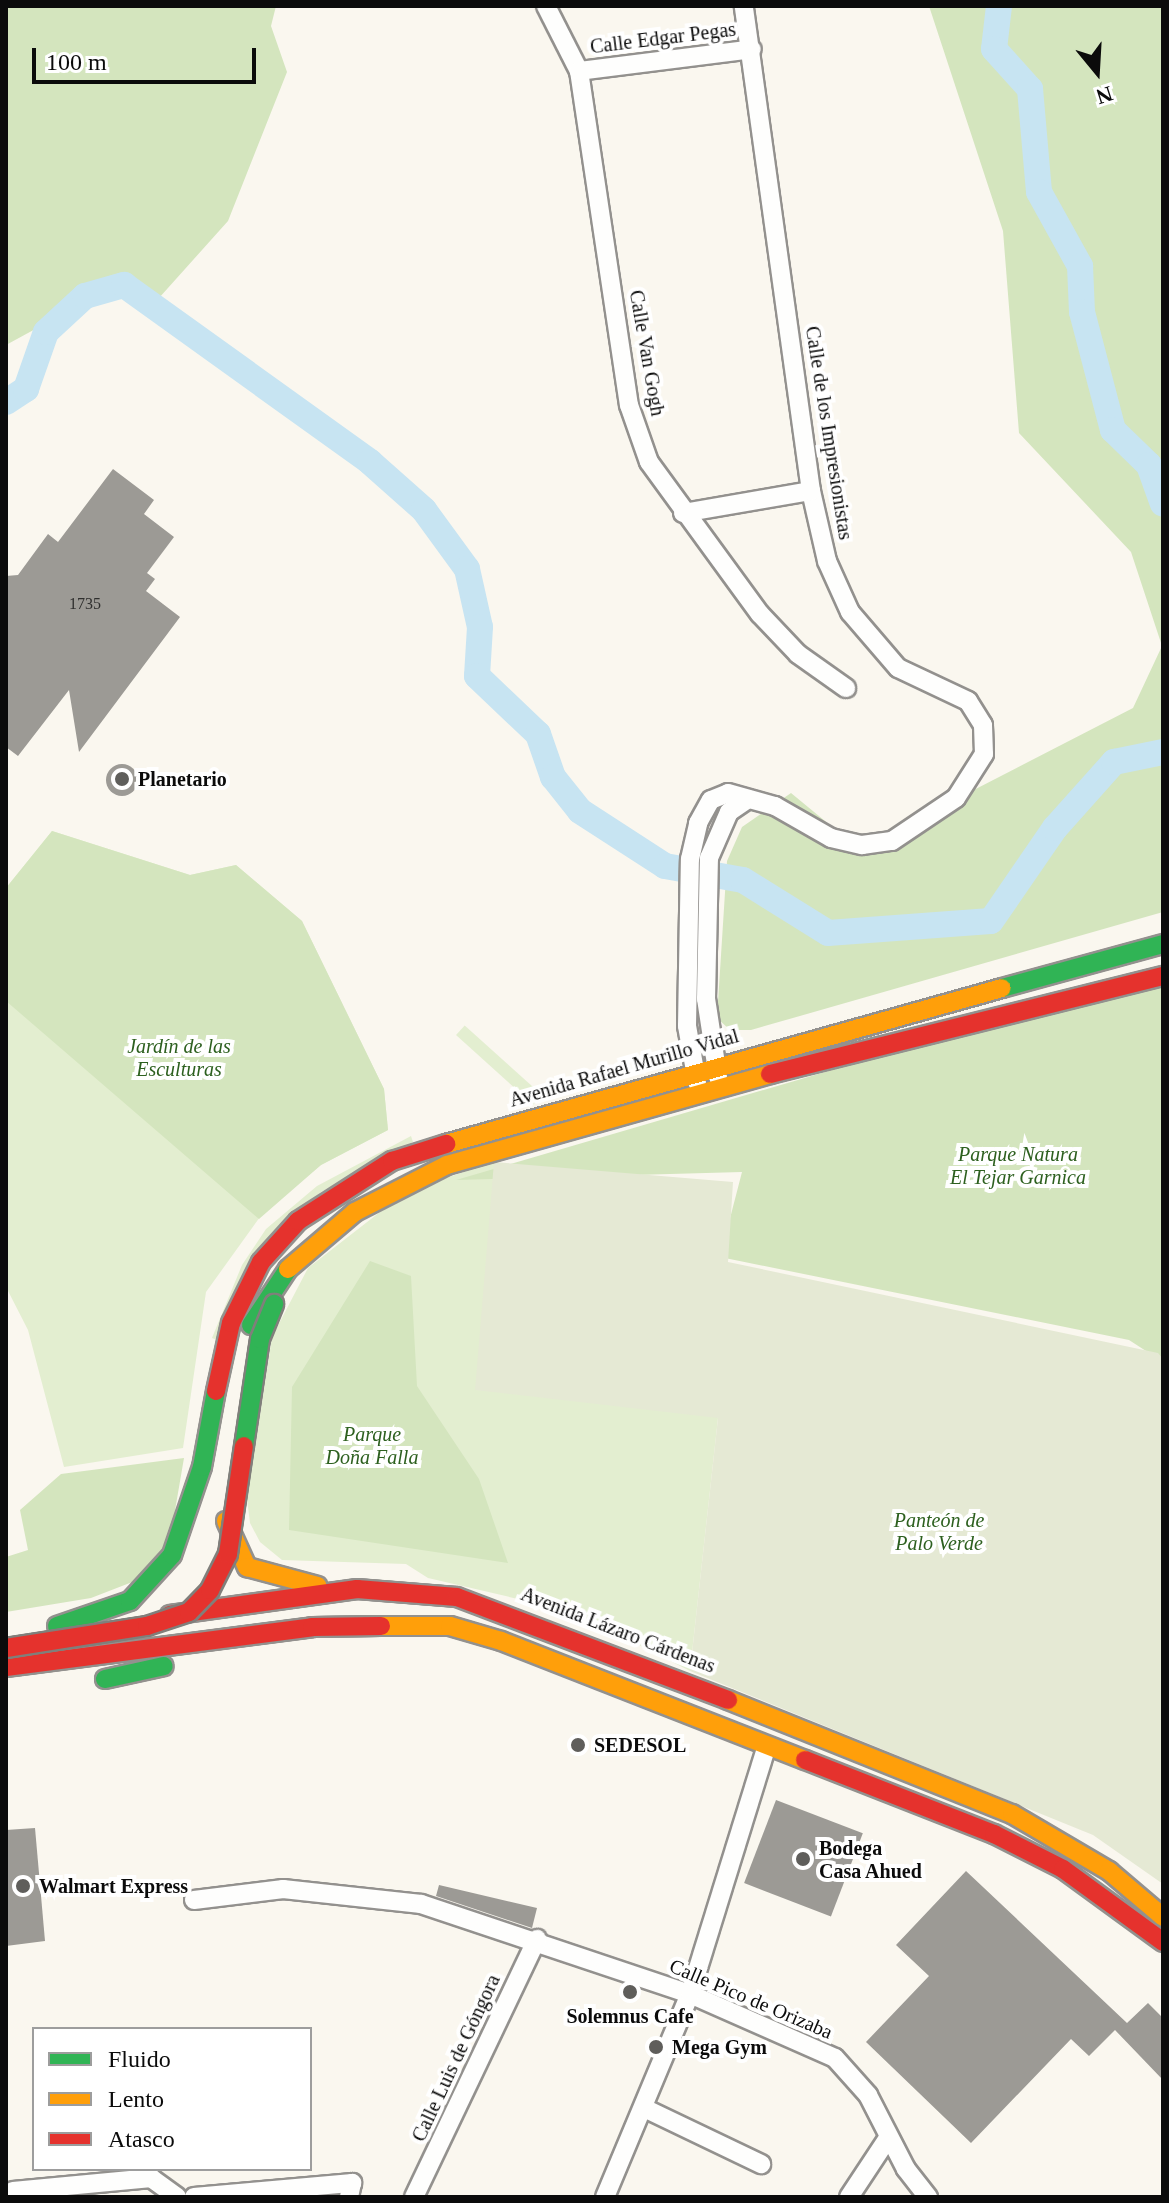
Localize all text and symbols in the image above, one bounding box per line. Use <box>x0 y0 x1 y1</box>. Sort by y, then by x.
street label: Calle Edgar Pegas <box>589 17 737 59</box>
scale bar <box>36 32 260 82</box>
north arrow <box>1057 32 1137 112</box>
text: 100 m <box>46 49 107 75</box>
text: N <box>1093 81 1116 110</box>
street label: Calle Van Gogh <box>624 288 670 418</box>
street label: Calle de los Impresionistas <box>800 324 858 542</box>
house number: 1735 <box>69 594 101 614</box>
place label: Planetario <box>138 767 227 791</box>
marker: Planetario <box>113 770 131 788</box>
street label: Avenida Rafael Murillo Vidal <box>506 1024 742 1112</box>
park label: Jardín de las Esculturas <box>127 1035 231 1082</box>
park label: Parque Natura El Tejar Garnica <box>950 1142 1086 1189</box>
park label: Parque Doña Falla <box>326 1423 418 1470</box>
park label: Panteón de Palo Verde <box>894 1509 984 1556</box>
street label: Avenida Lázaro Cárdenas <box>517 1582 719 1678</box>
place label: SEDESOL <box>594 1733 686 1757</box>
marker: SEDESOL <box>569 1736 587 1754</box>
place label: Bodega Casa Ahued <box>819 1836 923 1883</box>
marker: Bodega Casa Ahued <box>794 1850 812 1868</box>
place label: Walmart Express <box>39 1874 188 1898</box>
marker: Walmart Express <box>14 1877 32 1895</box>
street label: Calle Pico de Orizaba <box>666 1954 836 2044</box>
street label: Calle Luis de Góngora <box>407 1971 505 2145</box>
marker: Solemnus Cafe <box>621 1983 639 2001</box>
place label: Solemnus Cafe <box>566 2004 694 2028</box>
legend <box>32 2027 312 2171</box>
place label: Mega Gym <box>672 2035 767 2059</box>
marker: Mega Gym <box>647 2038 665 2056</box>
text: Fluido <box>108 2046 171 2072</box>
text: Lento <box>108 2086 164 2112</box>
text: Atasco <box>108 2126 175 2152</box>

